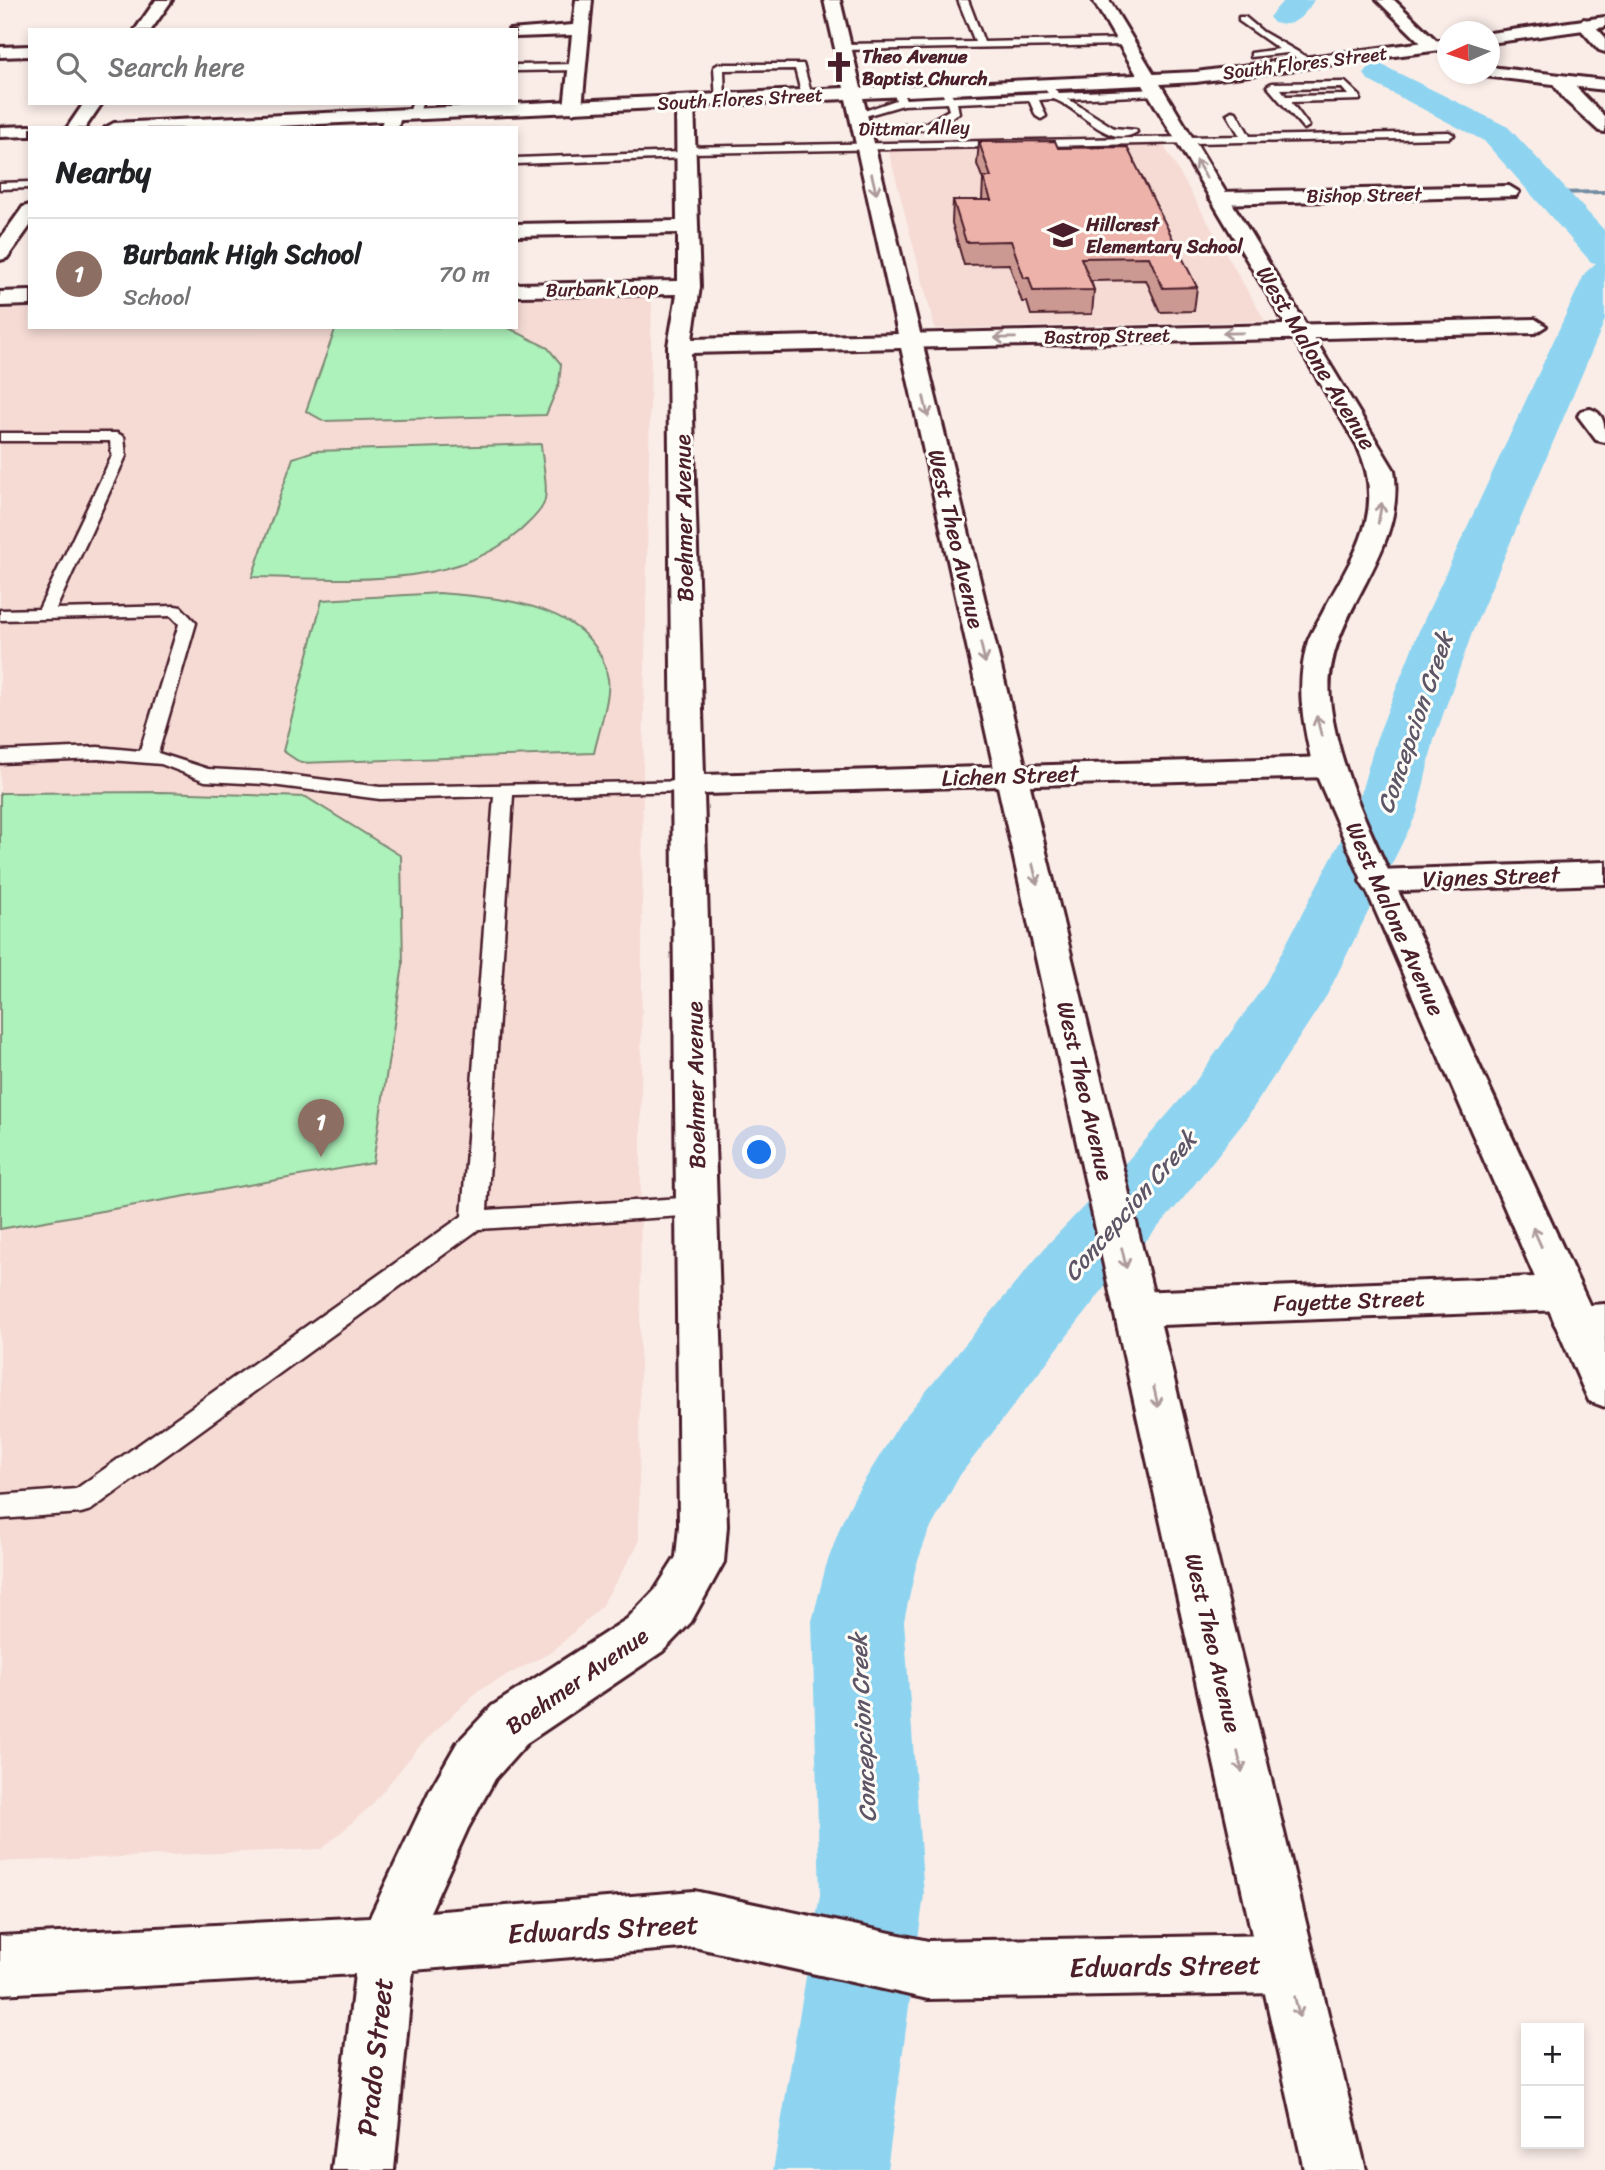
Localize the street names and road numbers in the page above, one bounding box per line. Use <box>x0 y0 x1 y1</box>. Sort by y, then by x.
street label: South Flores Street <box>1221 37 1389 89</box>
street label: South Flores Street <box>656 78 824 120</box>
street label: Dittmar Alley <box>858 111 970 145</box>
street label: Bishop Street <box>1306 177 1423 213</box>
street label: West Malone Avenue <box>1244 258 1388 459</box>
street label: Burbank Loop <box>545 272 659 306</box>
street label: Bastrop Street <box>1044 318 1170 354</box>
street label: Boehmer Avenue <box>662 434 706 602</box>
street label: West Theo Avenue <box>915 445 997 633</box>
street label: Lichen Street <box>941 753 1081 799</box>
street label: West Malone Avenue <box>1334 815 1456 1023</box>
street label: Vignes Street <box>1422 854 1562 900</box>
street label: West Theo Avenue <box>1044 997 1126 1185</box>
street label: Boehmer Avenue <box>674 1001 718 1169</box>
street label: Fayette Street <box>1273 1278 1425 1324</box>
street label: West Theo Avenue <box>1172 1549 1254 1737</box>
street label: Boehmer Avenue <box>497 1616 657 1746</box>
street label: Edwards Street <box>506 1900 700 1958</box>
street label: Edwards Street <box>1069 1940 1261 1992</box>
street label: Prado Street <box>342 1975 408 2139</box>

